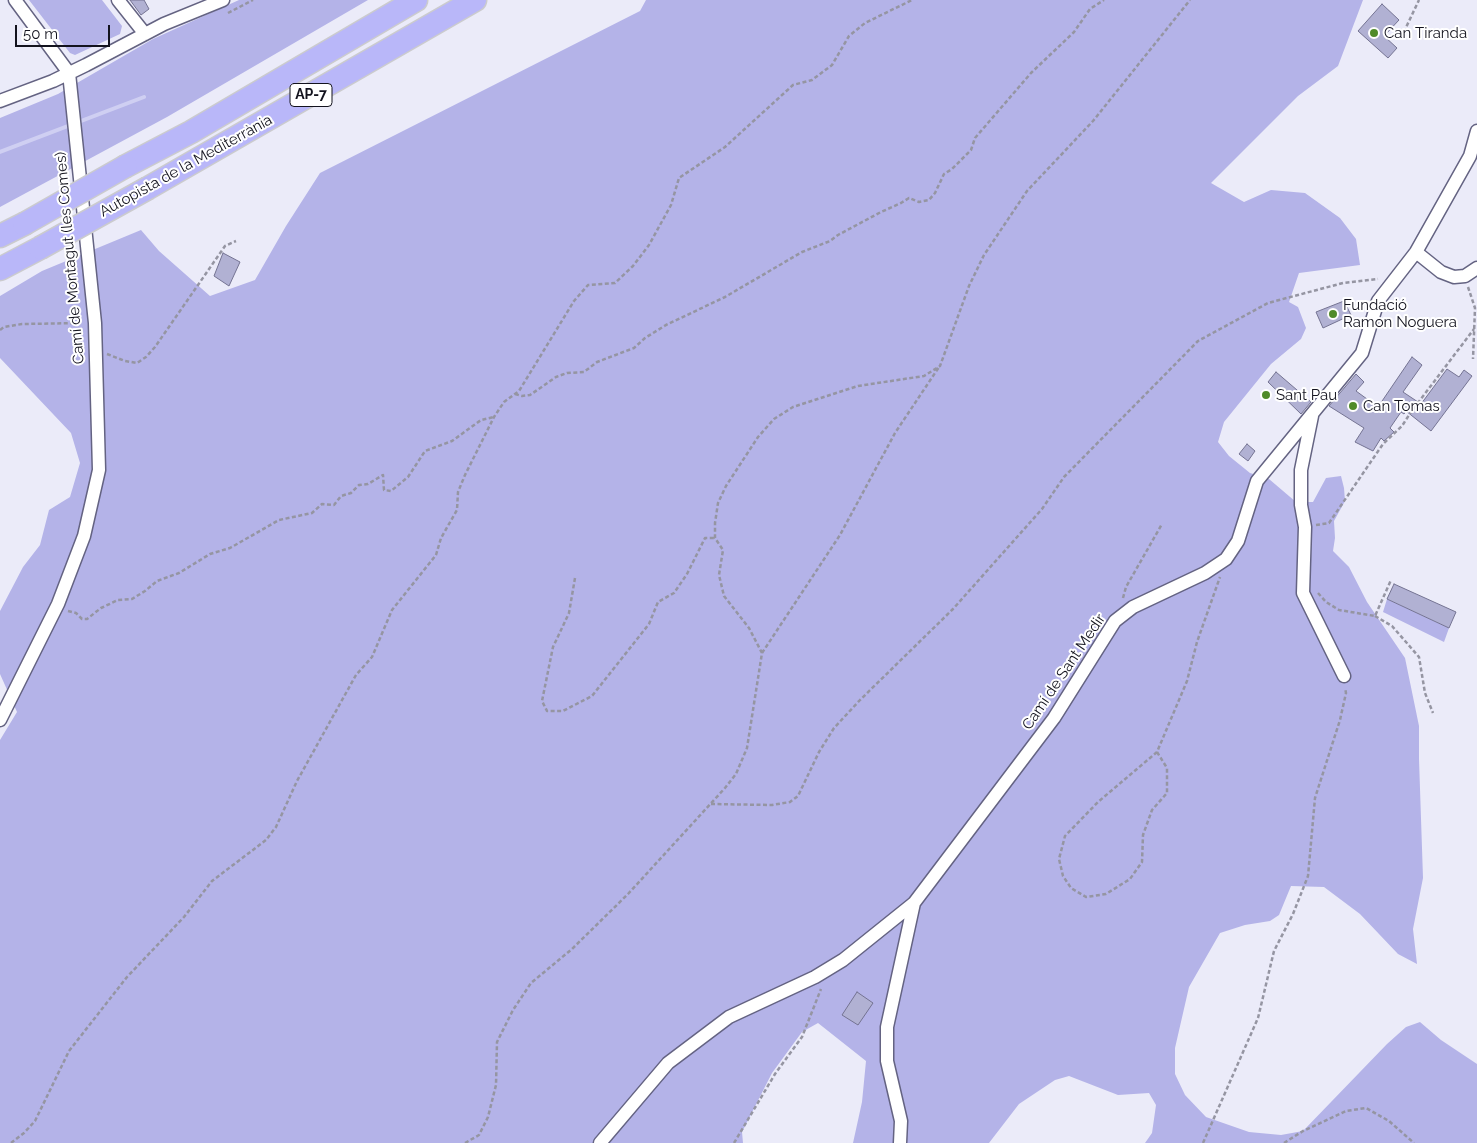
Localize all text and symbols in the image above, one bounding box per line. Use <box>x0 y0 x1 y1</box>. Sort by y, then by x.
scale bar <box>18 15 112 47</box>
place label: Can Tiranda <box>1384 24 1467 42</box>
text: 50 m <box>23 25 58 43</box>
marker: Can Tiranda <box>1368 27 1380 39</box>
road number: AP-7 <box>290 84 332 106</box>
street label: Autopista de la Mediterrània <box>97 111 275 221</box>
street label: Camí de Montagut (les Comes) <box>52 151 88 365</box>
place label: Fundació Ramon Noguera <box>1343 296 1457 331</box>
marker: Fundació Ramon Noguera <box>1327 308 1339 320</box>
place label: Sant Pau <box>1276 386 1337 404</box>
marker: Sant Pau <box>1260 389 1272 401</box>
place label: Can Tomas <box>1363 397 1440 415</box>
marker: Can Tomas <box>1347 400 1359 412</box>
street label: Camí de Sant Medir <box>1019 611 1109 733</box>

